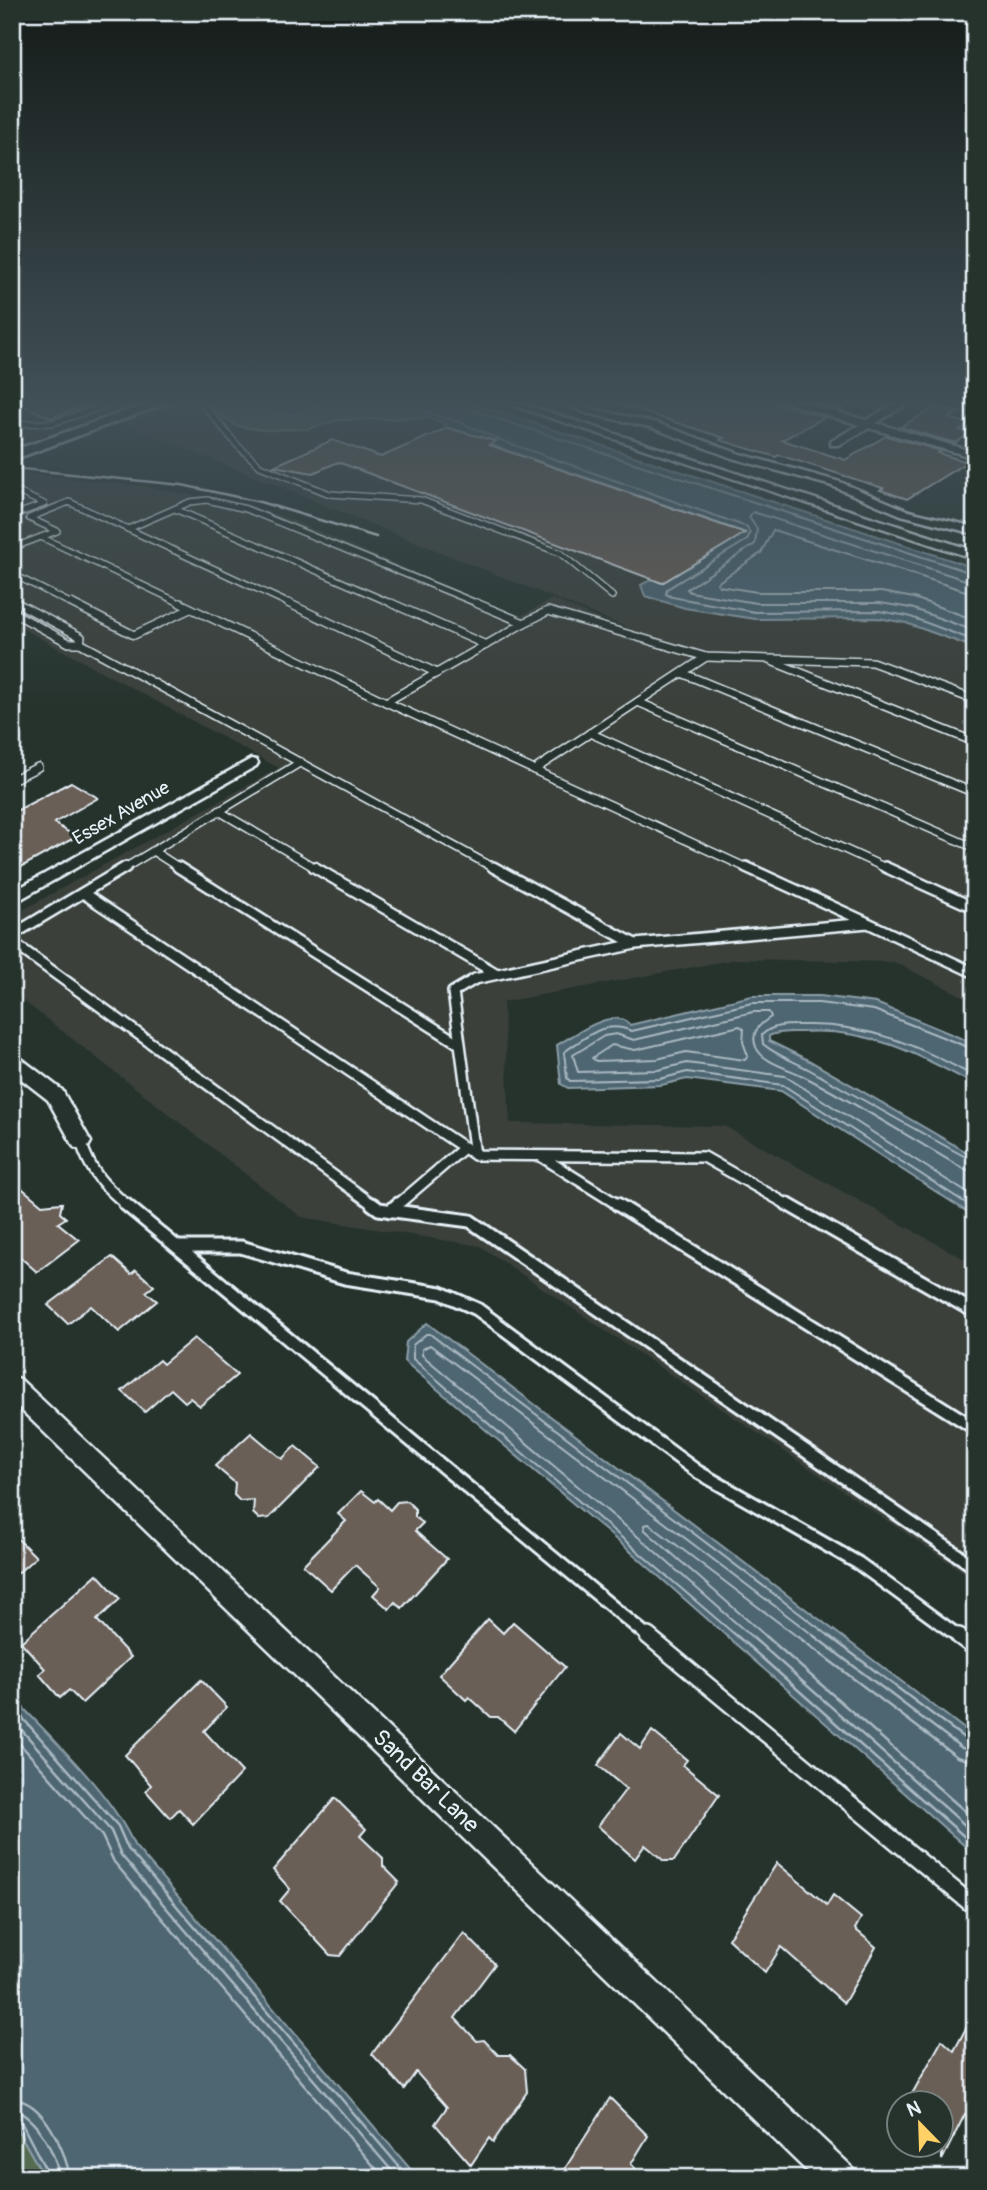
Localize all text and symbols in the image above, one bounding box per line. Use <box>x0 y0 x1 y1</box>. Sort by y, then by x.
street label: Essex Avenue <box>68 775 174 850</box>
street label: Sand Bar Lane <box>367 1723 486 1839</box>
north arrow <box>886 2088 956 2158</box>
text: N <box>903 2096 924 2123</box>

